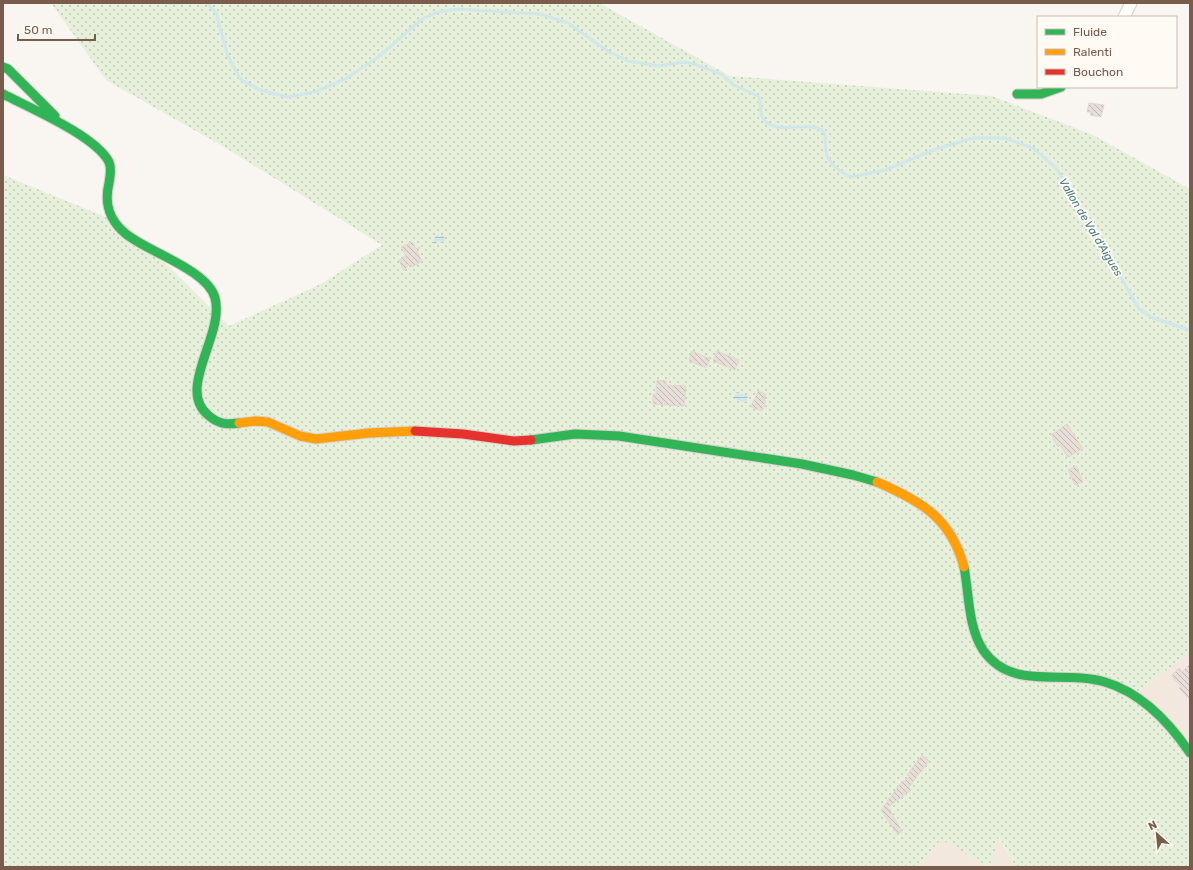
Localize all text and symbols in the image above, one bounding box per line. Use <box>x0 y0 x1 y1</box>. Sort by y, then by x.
scale bar <box>18 16 95 42</box>
legend <box>1037 16 1177 88</box>
text: 50 m <box>24 23 52 37</box>
text: Fluide <box>1073 25 1107 39</box>
text: Ralenti <box>1073 45 1112 59</box>
text: Bouchon <box>1073 65 1123 79</box>
water label: Vallon de Val d'Aigues <box>1056 176 1125 279</box>
north arrow <box>1137 814 1177 854</box>
text: N <box>1146 818 1159 833</box>

